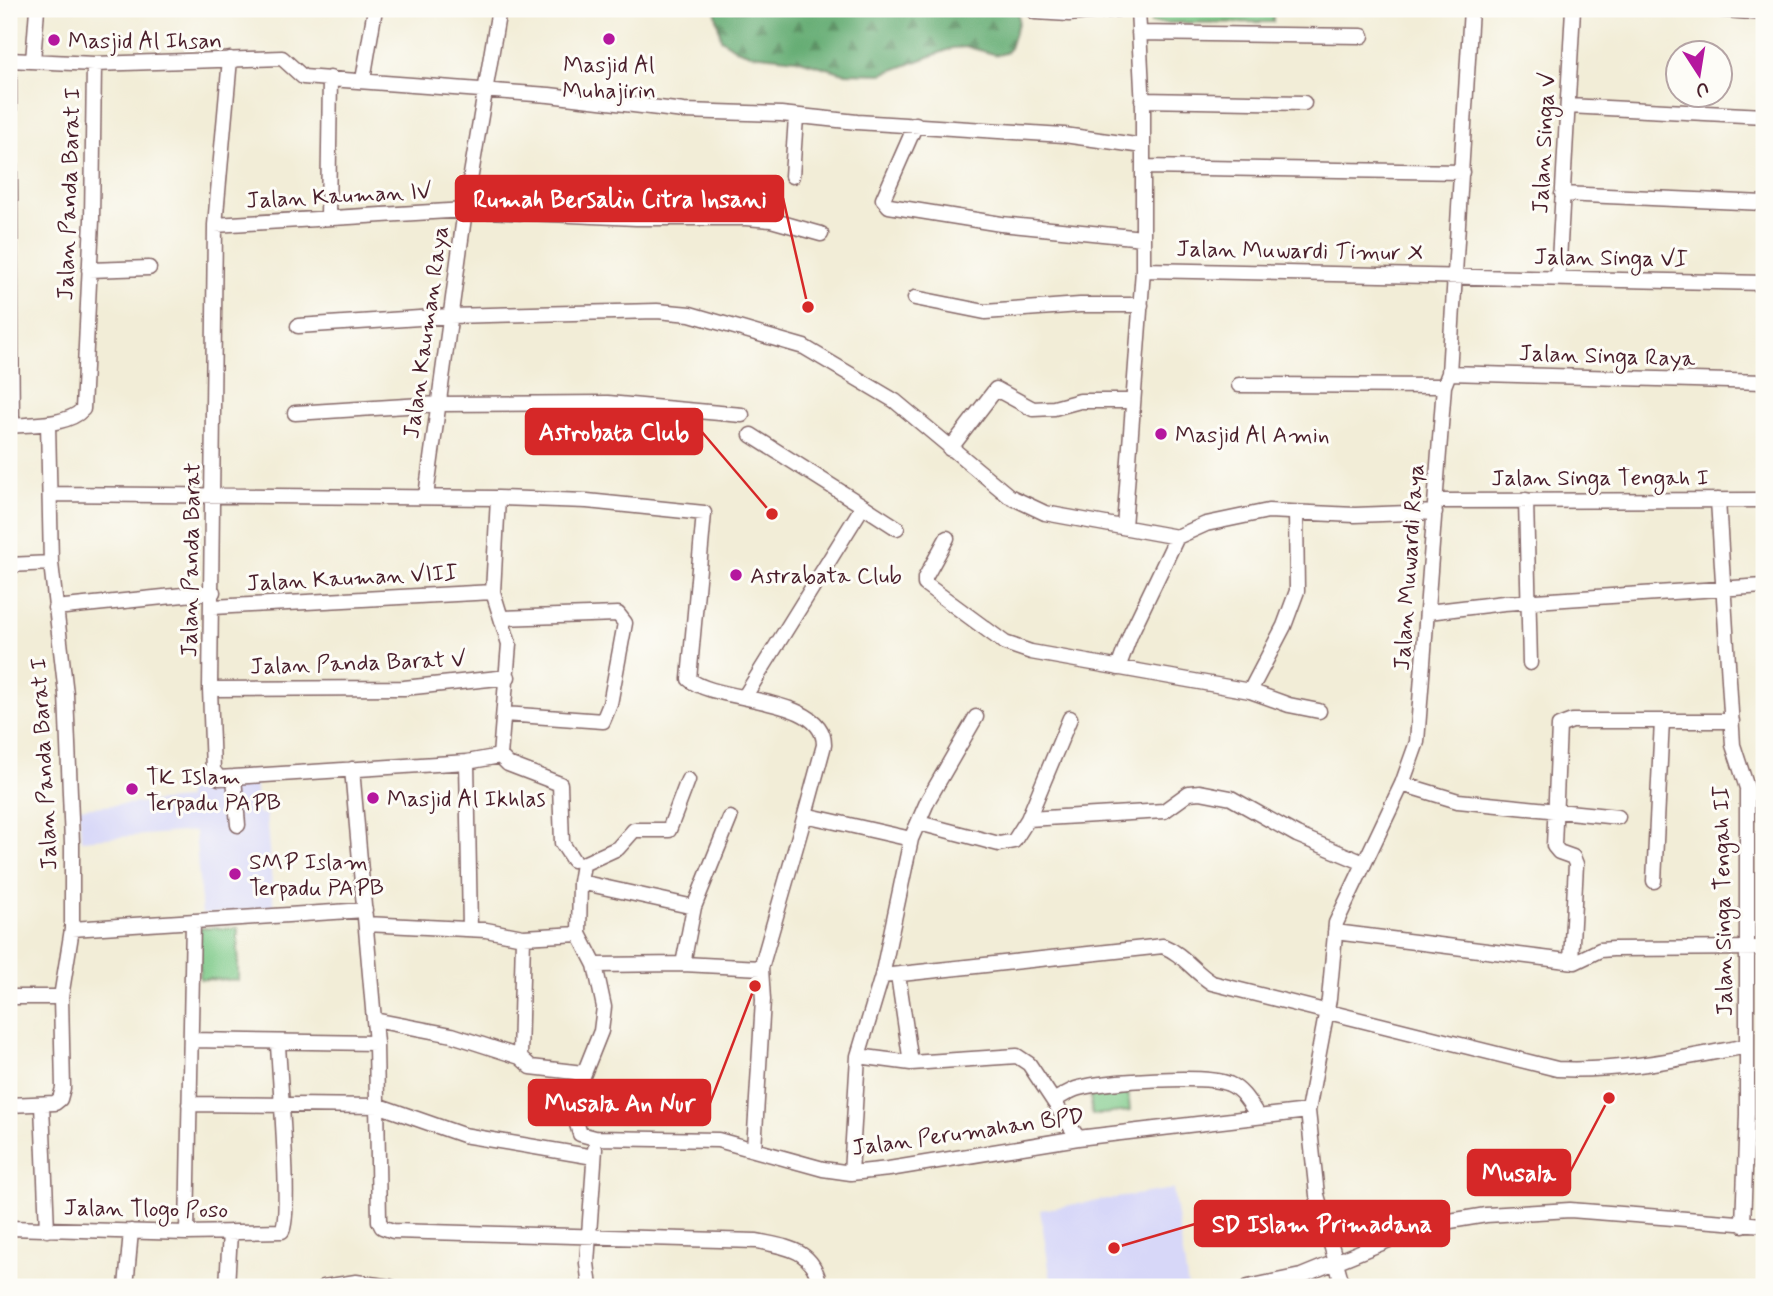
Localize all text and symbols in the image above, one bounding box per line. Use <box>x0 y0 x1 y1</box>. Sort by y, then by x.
place label: Masjid Al Ihsan <box>68 27 222 57</box>
marker: Masjid Al Muhajirin <box>601 31 617 47</box>
marker: Masjid Al Ihsan <box>46 32 62 48</box>
north arrow <box>1664 38 1734 108</box>
place label: Masjid Al Muhajirin <box>562 51 656 107</box>
street label: Jalan Singa V <box>1526 72 1566 215</box>
text: U <box>1694 76 1711 103</box>
street label: Jalan Panda Barat I <box>51 87 89 301</box>
callout: Rumah Bersalin Citra Insani <box>456 176 783 221</box>
street label: Jalan Kauman IV <box>246 177 433 217</box>
text: Rumah Bersalin Citra Insani <box>473 185 767 216</box>
street label: Jalan Kauman Raya <box>397 224 457 441</box>
street label: Jalan Muwardi Timur X <box>1176 235 1424 269</box>
street label: Jalan Singa VI <box>1534 243 1688 277</box>
street label: Jalan Singa Raya <box>1518 339 1696 377</box>
callout: Astrobata Club <box>526 409 702 454</box>
text: Astrobata Club <box>539 418 689 449</box>
place label: Masjid Al Amin <box>1175 421 1330 451</box>
marker: Masjid Al Amin <box>1153 426 1169 442</box>
street label: Jalan Panda Barat <box>175 462 209 658</box>
street label: Jalan Muwardi Raya <box>1388 463 1432 672</box>
street label: Jalan Singa Tengah I <box>1491 464 1709 496</box>
street label: Jalan Kauman VIII <box>246 558 458 600</box>
place label: Astrabata Club <box>750 562 902 592</box>
marker: Astrabata Club <box>728 567 744 583</box>
street label: Jalan Panda Barat V <box>250 645 467 683</box>
street label: Jalan Panda Barat I <box>24 657 66 871</box>
place label: TK Islam Terpadu PAPB <box>146 763 281 819</box>
marker: TK Islam Terpadu PAPB <box>124 781 140 797</box>
place label: Masjid Al Ikhlas <box>387 785 546 815</box>
street label: Jalan Singa Tengah II <box>1707 785 1743 1017</box>
marker: Masjid Al Ikhlas <box>365 790 381 806</box>
place label: SMP Islam Terpadu PAPB <box>249 848 384 904</box>
marker: SMP Islam Terpadu PAPB <box>227 866 243 882</box>
callout: Musala An Nur <box>529 1080 710 1125</box>
text: Musala An Nur <box>544 1089 696 1120</box>
street label: Jalan Perumahan BPD <box>850 1102 1086 1164</box>
callout: Musala <box>1468 1150 1570 1195</box>
text: Musala <box>1482 1159 1557 1190</box>
street label: Jalan Tlogo Poso <box>63 1194 228 1228</box>
callout: SD Islam Primadana <box>1195 1201 1449 1246</box>
text: SD Islam Primadana <box>1212 1210 1432 1241</box>

